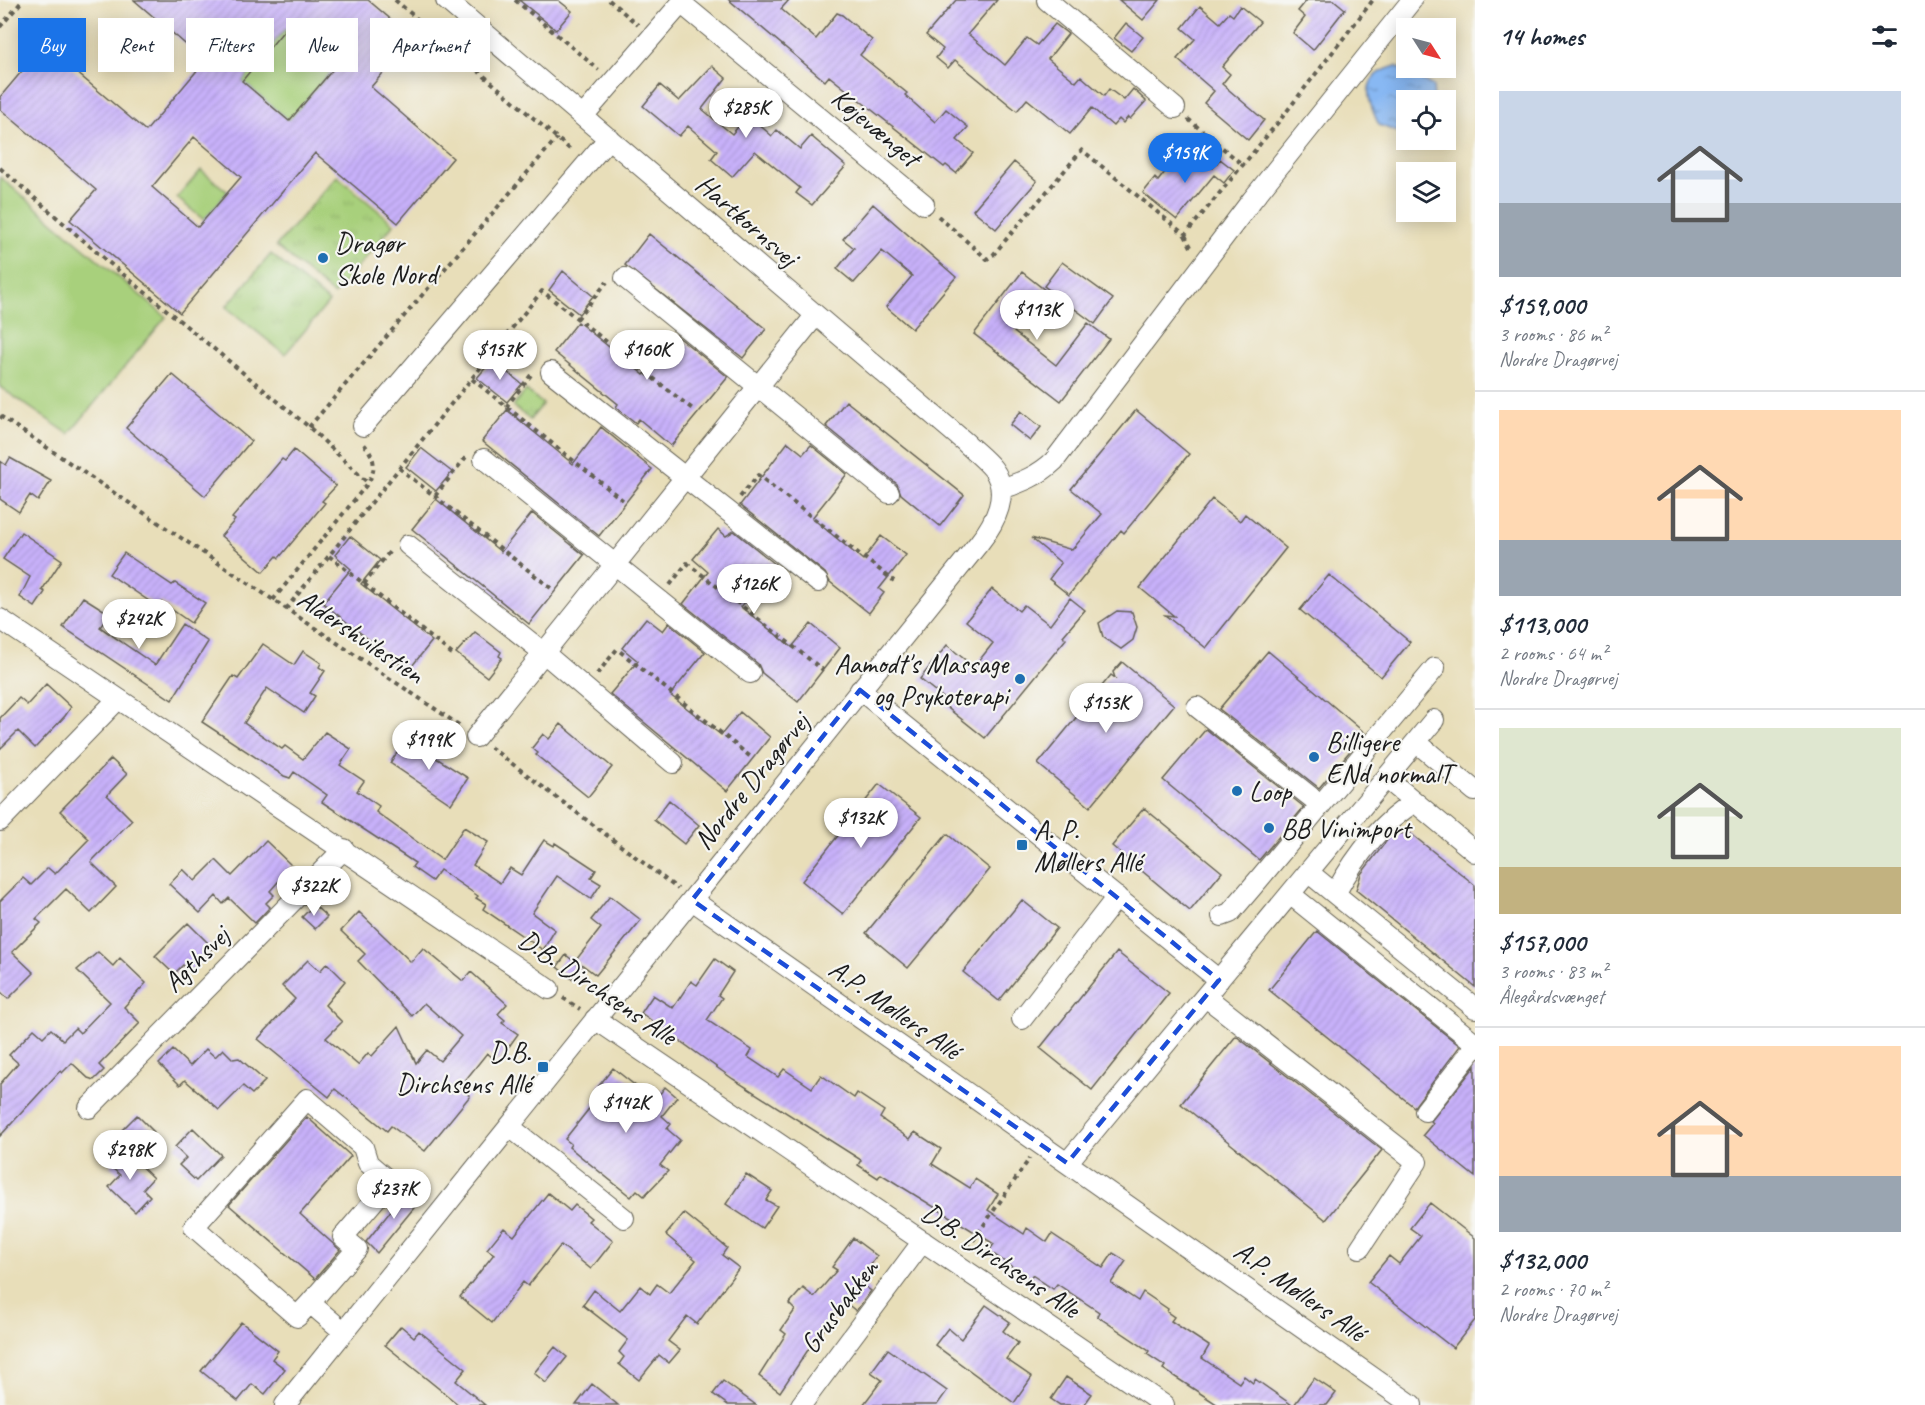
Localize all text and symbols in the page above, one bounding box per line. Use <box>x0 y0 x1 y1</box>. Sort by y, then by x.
chip: Buy <box>18 18 86 72</box>
chip: Rent <box>98 18 174 72</box>
chip: Filters <box>186 18 274 72</box>
chip: New <box>286 18 358 72</box>
chip: Apartment <box>370 18 490 72</box>
north arrow <box>1396 18 1456 78</box>
map controls <box>1396 18 1456 222</box>
text: 14 homes <box>1499 20 1584 53</box>
icon: filters <box>1868 20 1901 53</box>
street label: Køjevænget <box>825 80 930 177</box>
pin: $285K <box>704 88 788 139</box>
button: locate <box>1396 90 1456 150</box>
text: $285K <box>723 95 769 120</box>
icon: home <box>1646 130 1754 238</box>
pin: $159K <box>1143 133 1227 184</box>
text: $159K <box>1162 140 1208 165</box>
button: layers <box>1396 162 1456 222</box>
street label: Hartkornsvej <box>689 166 808 277</box>
place label: Dragør Skole Nord <box>335 225 441 292</box>
marker: Dragør Skole Nord <box>316 251 330 265</box>
text: $159,000 <box>1499 289 1585 322</box>
pin: $113K <box>995 290 1079 341</box>
text: $113K <box>1014 297 1060 322</box>
text: 3 rooms · 86 m² <box>1499 322 1607 347</box>
pin: $157K <box>458 330 542 381</box>
pin: $160K <box>605 330 689 381</box>
text: $157K <box>477 337 523 362</box>
text: $160K <box>624 337 670 362</box>
text: Nordre Dragørvej <box>1499 347 1617 372</box>
icon: home <box>1646 449 1754 557</box>
pin: $126K <box>712 564 796 615</box>
text: $126K <box>731 571 777 596</box>
street label: Aldershvilestien <box>291 581 432 692</box>
pin: $242K <box>97 599 181 650</box>
text: $242K <box>116 606 162 631</box>
text: $113,000 <box>1499 608 1586 641</box>
text: 2 rooms · 64 m² <box>1499 641 1607 666</box>
place label: Aamodt's Massage og Psykoterapi <box>835 646 1012 713</box>
text: Nordre Dragørvej <box>1499 666 1617 691</box>
marker: Aamodt's Massage og Psykoterapi <box>1013 672 1027 686</box>
pin: $153K <box>1064 683 1148 734</box>
text: $153K <box>1083 690 1129 715</box>
street label: Nordre Dragørvej <box>685 703 819 856</box>
pin: $199K <box>387 720 471 771</box>
place label: Billigere ENd normalT <box>1326 724 1459 791</box>
text: $199K <box>406 727 452 752</box>
marker: Billigere ENd normalT <box>1307 750 1321 764</box>
icon: home <box>1646 767 1754 875</box>
place label: Loop <box>1249 774 1293 809</box>
marker: Loop <box>1230 784 1244 798</box>
pin: $132K <box>819 798 903 849</box>
text: $132K <box>838 805 884 830</box>
place label: BB Vinimport <box>1281 811 1413 846</box>
place label: A. P. Møllers Allé <box>1034 812 1146 879</box>
marker: BB Vinimport <box>1262 821 1276 835</box>
marker: A. P. Møllers Allé <box>1015 838 1029 852</box>
pin: $322K <box>272 866 356 917</box>
text: $322K <box>291 873 337 898</box>
street label: Agthsvej <box>155 916 239 1000</box>
street label: D.B. Dirchsens Alle <box>512 921 685 1054</box>
text: $157,000 <box>1499 926 1586 959</box>
street label: A.P. Møllers Allé <box>822 951 971 1069</box>
text: 3 rooms · 83 m² <box>1499 959 1607 984</box>
text: Ålegårdsvænget <box>1499 984 1604 1009</box>
place label: D.B. Dirchsens Allé <box>396 1034 535 1101</box>
marker: D.B. Dirchsens Allé <box>536 1060 550 1074</box>
pin: $142K <box>584 1083 668 1134</box>
icon: home <box>1646 1085 1754 1193</box>
text: $142K <box>603 1090 649 1115</box>
pin: $298K <box>88 1130 172 1181</box>
text: $298K <box>107 1137 153 1162</box>
pin: $237K <box>352 1169 436 1220</box>
text: $237K <box>371 1176 417 1201</box>
street label: D.B. Dirchsens Alle <box>915 1194 1088 1327</box>
street label: A.P. Møllers Allé <box>1227 1233 1376 1351</box>
text: $132,000 <box>1499 1244 1586 1277</box>
street label: Grusbakken <box>792 1251 887 1360</box>
text: 2 rooms · 70 m² <box>1499 1277 1607 1302</box>
text: Nordre Dragørvej <box>1499 1302 1617 1327</box>

